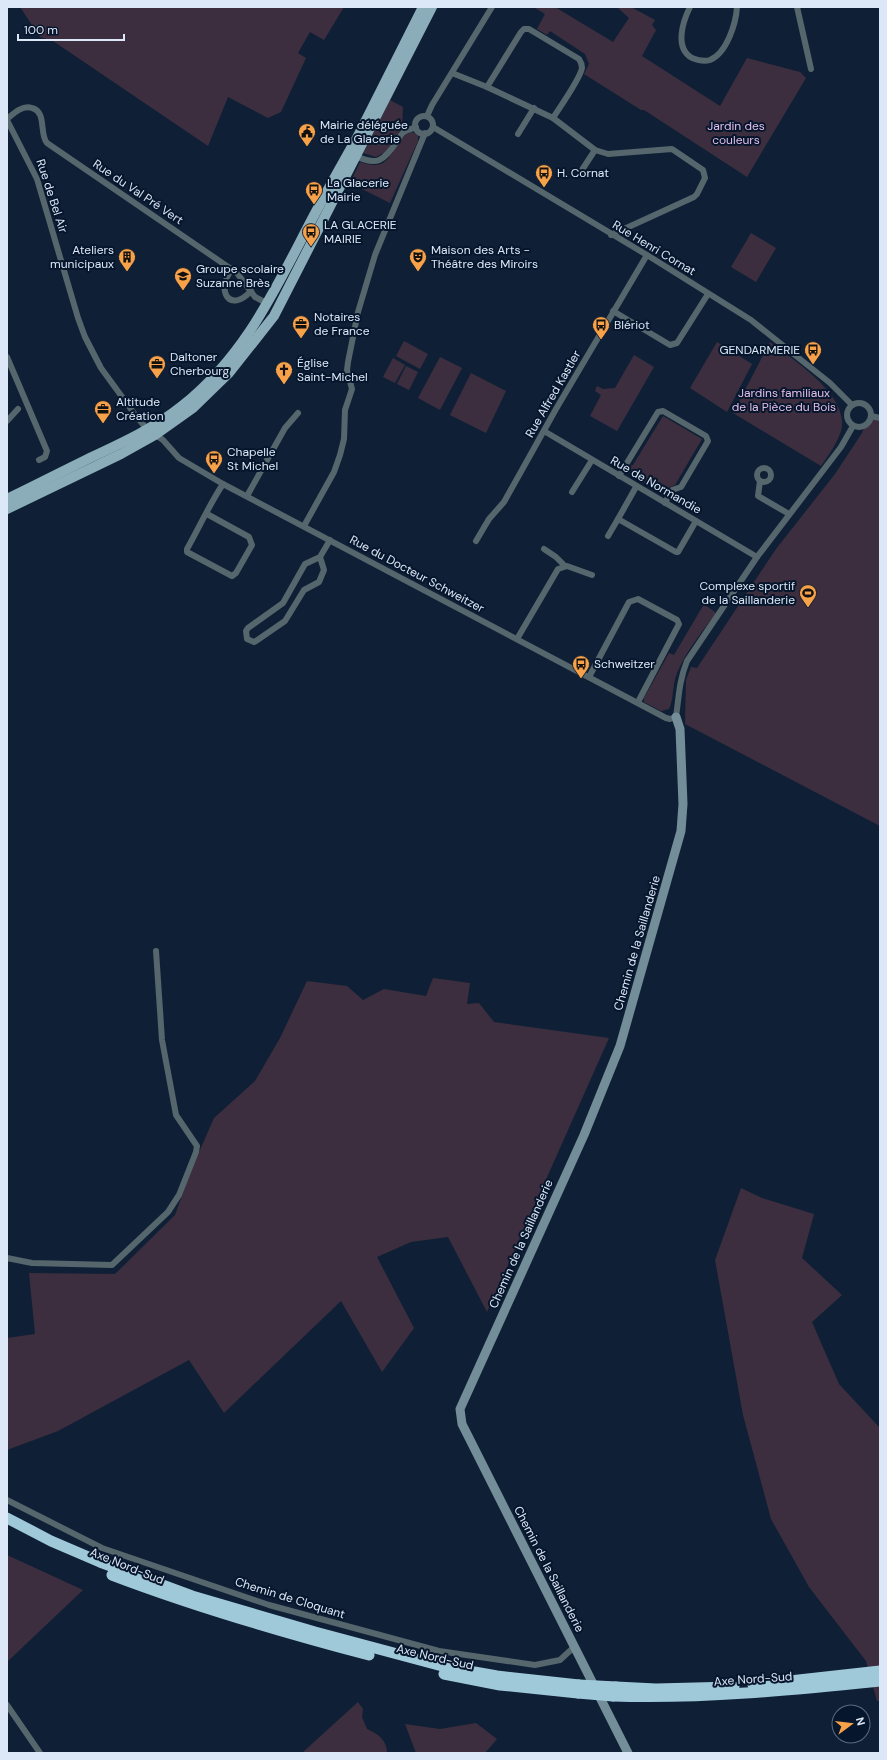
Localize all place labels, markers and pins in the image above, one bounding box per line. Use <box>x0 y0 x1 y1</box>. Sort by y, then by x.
place label: Mairie déléguée de La Glacerie <box>320 117 408 147</box>
public building icon: Mairie déléguée de La Glacerie <box>297 122 317 147</box>
bus stop icon: H. Cornat <box>534 163 554 188</box>
place label: H. Cornat <box>557 165 609 181</box>
place label: La Glacerie Mairie <box>327 175 389 205</box>
bus stop icon: La Glacerie Mairie <box>304 180 324 205</box>
place label: LA GLACERIE MAIRIE <box>324 217 397 247</box>
bus stop icon: LA GLACERIE MAIRIE <box>301 222 321 247</box>
place label: Ateliers municipaux <box>50 242 114 272</box>
place label: Maison des Arts - Théâtre des Miroirs <box>431 242 538 272</box>
building icon: Ateliers municipaux <box>117 247 137 272</box>
theatre icon: Maison des Arts - Théâtre des Miroirs <box>408 247 428 272</box>
place label: Groupe scolaire Suzanne Brès <box>196 261 284 291</box>
school or university icon: Groupe scolaire Suzanne Brès <box>173 266 193 291</box>
place label: Notaires de France <box>314 309 370 339</box>
office icon: Notaires de France <box>291 314 311 339</box>
bus stop icon: Blériot <box>591 315 611 340</box>
place label: Blériot <box>614 317 650 333</box>
bus stop icon: GENDARMERIE <box>803 340 823 365</box>
place label: GENDARMERIE <box>719 342 800 358</box>
place label: Daltoner Cherbourg <box>170 349 230 379</box>
office icon: Daltoner Cherbourg <box>147 354 167 379</box>
place label: Église Saint-Michel <box>297 355 368 385</box>
church icon: Église Saint-Michel <box>274 360 294 385</box>
place label: Altitude Création <box>116 394 164 424</box>
office icon: Altitude Création <box>93 399 113 424</box>
place label: Chapelle St Michel <box>227 444 278 474</box>
bus stop icon: Chapelle St Michel <box>204 449 224 474</box>
place label: Complexe sportif de la Saillanderie <box>699 578 795 608</box>
sports icon: Complexe sportif de la Saillanderie <box>798 583 818 608</box>
bus stop icon: Schweitzer <box>571 654 591 679</box>
place label: Schweitzer <box>594 656 655 672</box>

